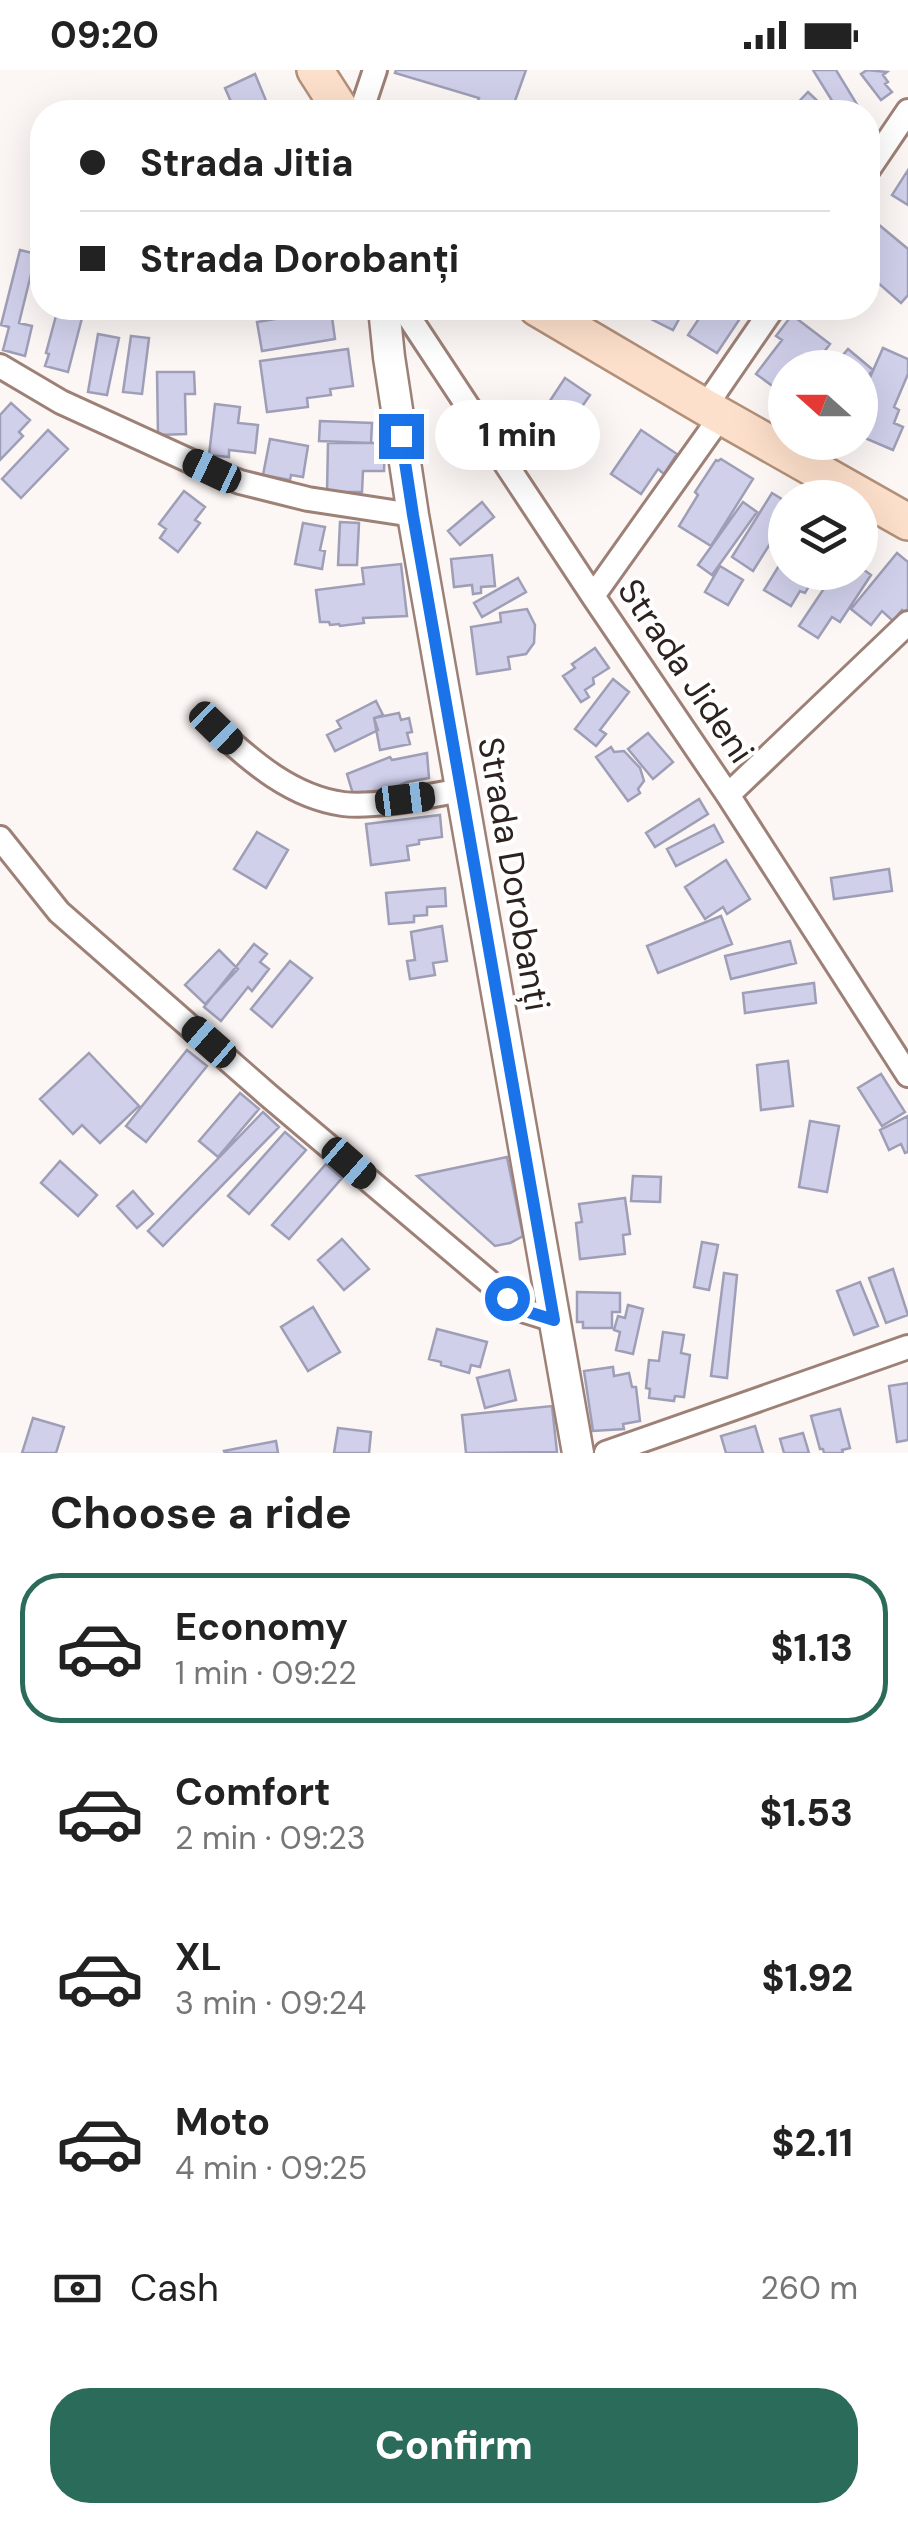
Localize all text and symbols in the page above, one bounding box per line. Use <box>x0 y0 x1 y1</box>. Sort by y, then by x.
text: 09:20 <box>50 10 159 60</box>
text: Strada Jitia <box>140 138 353 188</box>
text: Strada Dorobanți <box>140 234 459 284</box>
north arrow <box>768 350 878 460</box>
map controls <box>768 350 878 590</box>
callout: 1 min <box>436 401 601 471</box>
route end <box>379 414 424 459</box>
text: 1 min <box>478 414 557 456</box>
car <box>178 445 246 497</box>
button: layers <box>768 480 878 590</box>
street label: Strada Jideni <box>608 570 764 772</box>
car <box>184 696 248 760</box>
street label: Strada Dorobanți <box>467 733 561 1015</box>
car <box>373 780 437 818</box>
car <box>177 1011 241 1073</box>
car <box>317 1132 381 1194</box>
route start <box>485 1276 530 1321</box>
text: Choose a ride <box>50 1483 352 1542</box>
text: Economy <box>175 1602 348 1652</box>
icon: car <box>55 1603 145 1693</box>
text: $1.13 <box>770 1623 853 1673</box>
text: 1 min · 09:22 <box>175 1652 357 1694</box>
text: Comfort <box>175 1767 331 1817</box>
icon: car <box>55 1768 145 1858</box>
text: $1.53 <box>760 1788 853 1838</box>
text: 2 min · 09:23 <box>175 1817 366 1859</box>
text: XL <box>175 1932 222 1982</box>
icon: car <box>55 1933 145 2023</box>
text: $1.92 <box>761 1953 853 2003</box>
text: 3 min · 09:24 <box>175 1982 366 2024</box>
text: Moto <box>175 2097 270 2147</box>
icon: car <box>55 2098 145 2188</box>
text: $2.11 <box>771 2118 853 2168</box>
text: 4 min · 09:25 <box>175 2147 367 2189</box>
icon: cash <box>50 2261 105 2316</box>
text: Cash <box>130 2263 219 2313</box>
text: 260 m <box>761 2267 858 2309</box>
button: Confirm <box>50 2388 858 2503</box>

